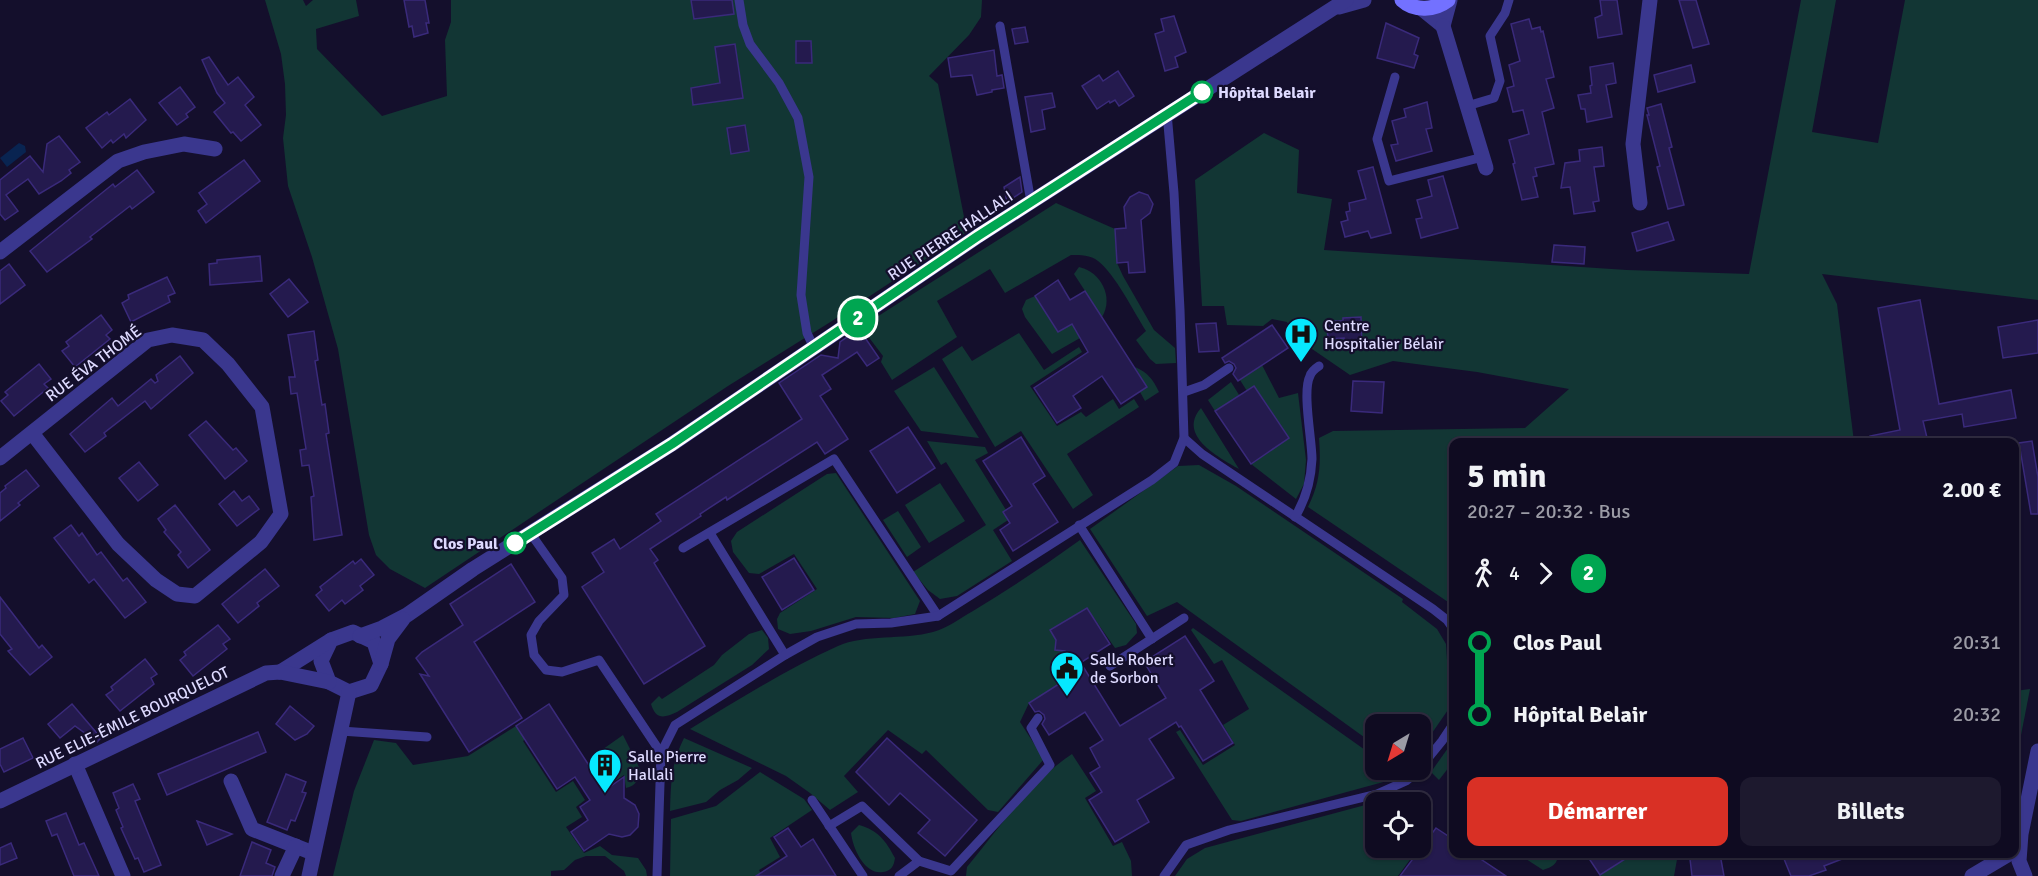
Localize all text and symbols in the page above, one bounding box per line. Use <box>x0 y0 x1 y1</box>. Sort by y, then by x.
marker: Hôpital Belair <box>1191 81 1213 103</box>
place label: Hôpital Belair <box>1218 83 1316 103</box>
street label: RUE PIERRE HALLALI <box>884 186 1017 285</box>
line badge: 2 <box>838 298 878 338</box>
text: 2 <box>852 305 864 331</box>
hospital icon: Centre Hospitalier Bélair <box>1283 316 1319 363</box>
place label: Centre Hospitalier Bélair <box>1324 316 1444 354</box>
street label: RUE ÉVA THOMÉ <box>42 321 145 406</box>
text: 5 min <box>1467 456 1547 497</box>
text: 2.00 € <box>1942 476 2001 503</box>
text: 20:27 – 20:32 · Bus <box>1467 499 1630 524</box>
marker: Clos Paul <box>504 532 526 554</box>
place label: Clos Paul <box>433 534 498 554</box>
icon: walk <box>1467 557 1500 590</box>
icon: forward <box>1529 557 1562 590</box>
text: 2 <box>1583 560 1594 586</box>
text: 4 <box>1509 561 1520 586</box>
text: Clos Paul <box>1513 629 1602 656</box>
text: 20:31 <box>1952 630 2001 655</box>
public building icon: Salle Robert de Sorbon <box>1049 650 1085 697</box>
place label: Salle Robert de Sorbon <box>1090 650 1174 688</box>
street label: RUE ELIE-ÉMILE BOURQUELOT <box>32 662 233 774</box>
text: Hôpital Belair <box>1513 701 1647 728</box>
text: 20:32 <box>1952 702 2001 727</box>
north arrow <box>1365 714 1431 780</box>
map controls <box>1365 714 1431 858</box>
building icon: Salle Pierre Hallali <box>587 747 623 794</box>
place label: Salle Pierre Hallali <box>628 747 707 785</box>
button: Démarrer <box>1467 777 1728 846</box>
button: Billets <box>1740 777 2001 846</box>
button: locate <box>1365 792 1431 858</box>

